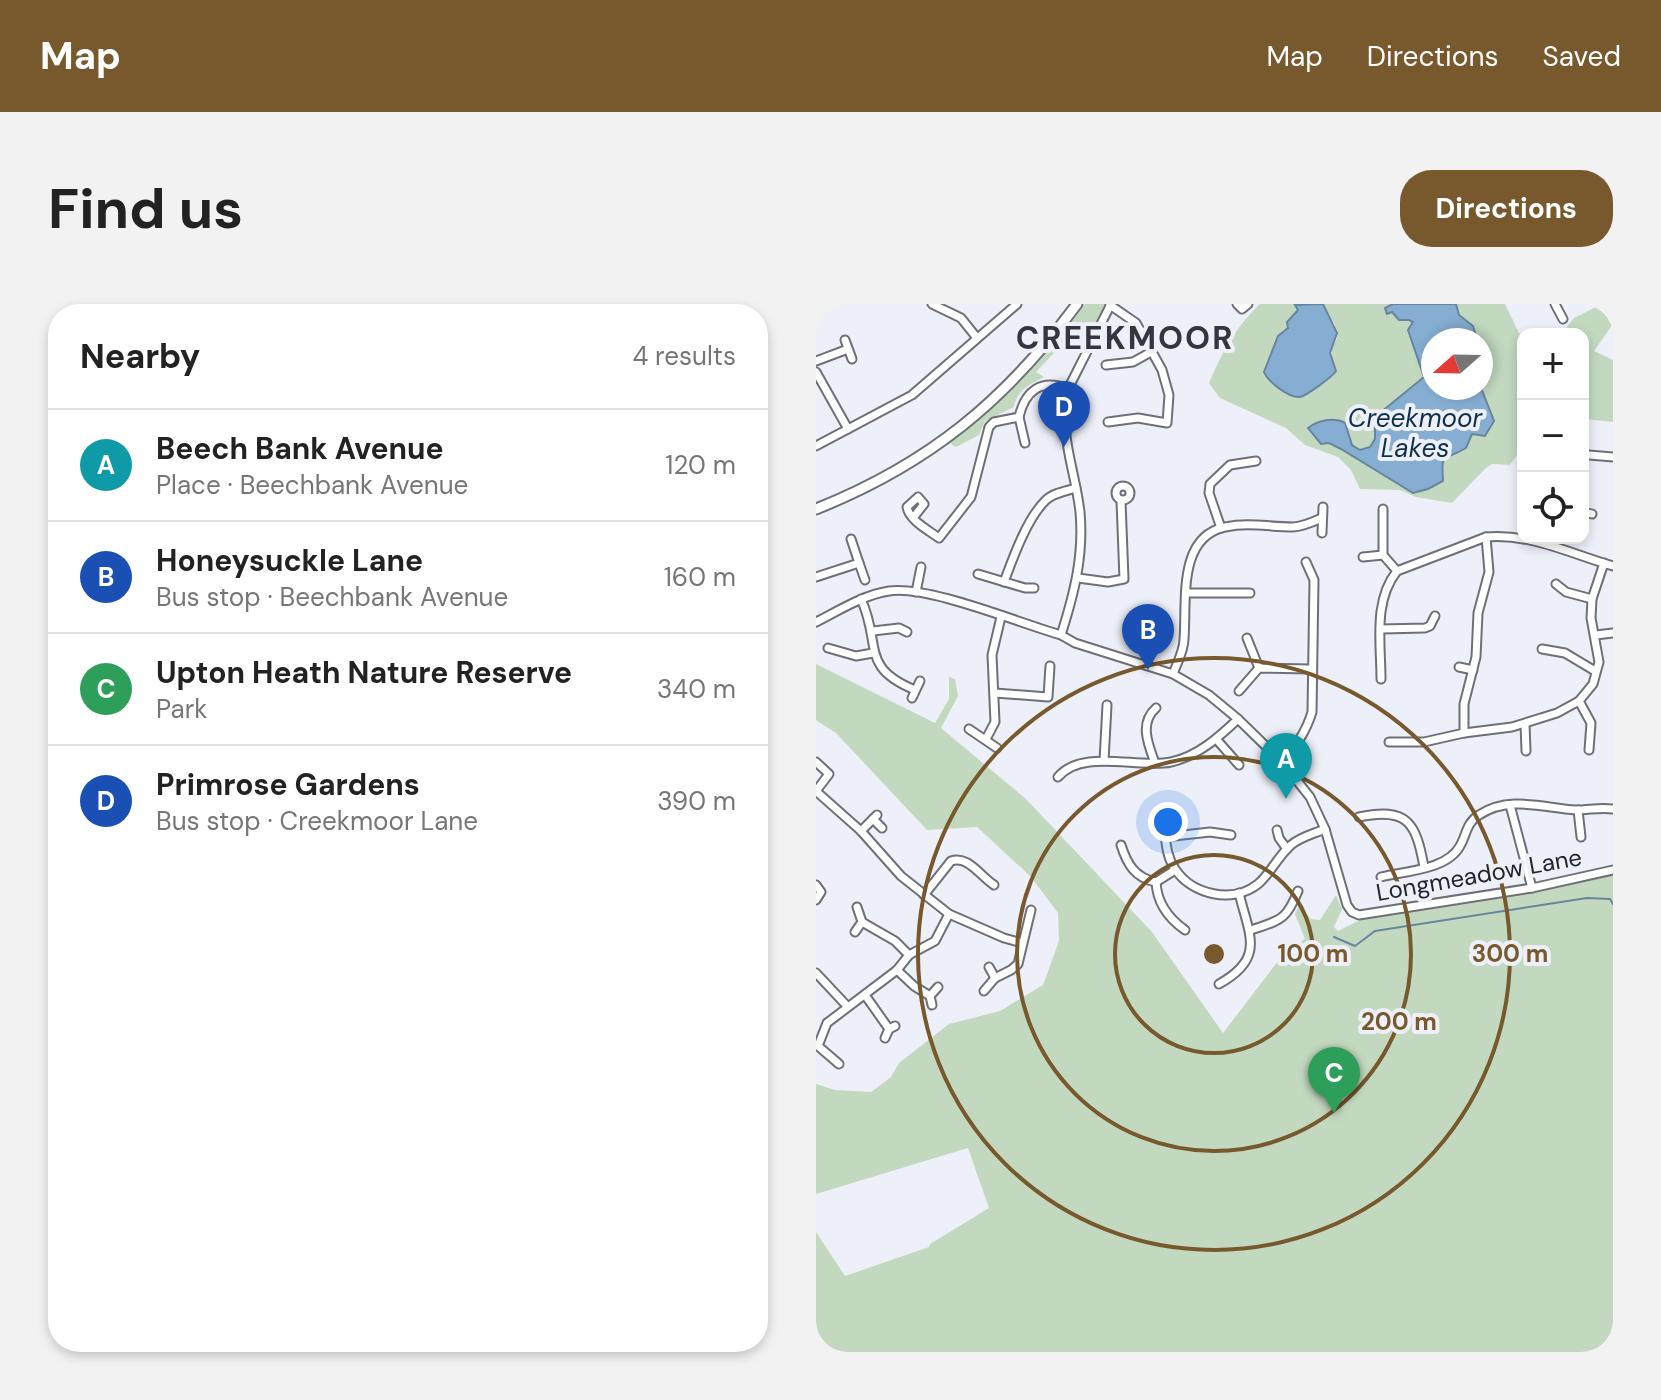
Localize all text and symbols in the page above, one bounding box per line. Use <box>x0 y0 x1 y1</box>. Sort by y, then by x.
text: Map <box>40 31 121 81</box>
text: Map <box>1266 38 1323 75</box>
text: Directions <box>1367 38 1499 75</box>
text: Saved <box>1543 38 1621 75</box>
button: Directions <box>1400 170 1613 247</box>
text: Find us <box>48 172 243 245</box>
district label: CREEKMOOR <box>1016 317 1234 359</box>
north arrow <box>1421 328 1493 400</box>
map controls <box>1517 328 1589 544</box>
button: + <box>1517 328 1589 400</box>
text: Nearby <box>80 334 200 379</box>
text: 4 results <box>632 339 736 373</box>
pin: D <box>1038 381 1090 447</box>
button: − <box>1517 400 1589 472</box>
water label: Creekmoor Lakes <box>1348 401 1484 465</box>
text: Beech Bank Avenue <box>156 429 444 468</box>
text: A <box>97 448 115 482</box>
text: 120 m <box>665 448 736 482</box>
text: Place · Beechbank Avenue <box>156 468 468 502</box>
button: locate <box>1517 472 1589 544</box>
text: Honeysuckle Lane <box>156 541 423 580</box>
text: B <box>98 560 114 594</box>
text: 160 m <box>664 560 736 594</box>
text: Bus stop · Beechbank Avenue <box>156 580 508 614</box>
pin: B <box>1122 604 1174 670</box>
text: Upton Heath Nature Reserve <box>156 653 572 692</box>
text: C <box>96 672 116 706</box>
text: 340 m <box>657 672 736 706</box>
text: Park <box>156 692 207 726</box>
pin: A <box>1260 733 1312 799</box>
text: Primrose Gardens <box>156 765 420 804</box>
text: D <box>97 784 115 818</box>
text: 390 m <box>657 784 736 818</box>
your location <box>1148 802 1188 842</box>
text: Bus stop · Creekmoor Lane <box>156 804 478 838</box>
street label: Longmeadow Lane <box>1374 841 1584 908</box>
text: 100 m <box>1278 938 1348 969</box>
text: 300 m <box>1472 938 1548 969</box>
centre of rings <box>1200 940 1228 968</box>
text: 200 m <box>1361 1006 1437 1037</box>
pin: C <box>1308 1047 1360 1113</box>

